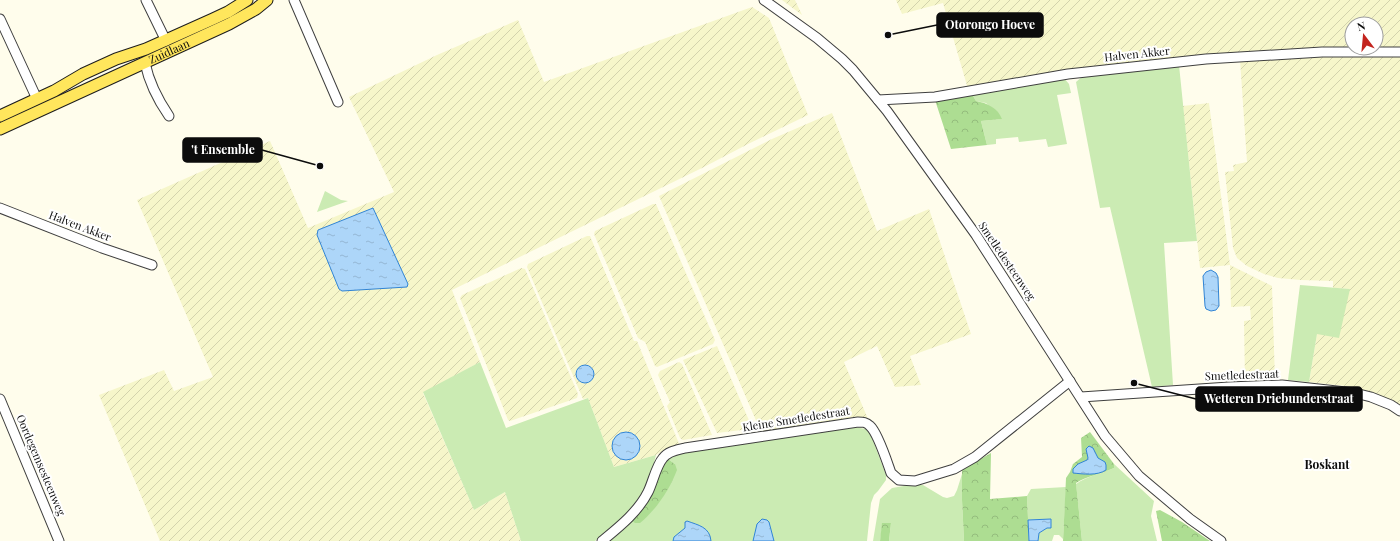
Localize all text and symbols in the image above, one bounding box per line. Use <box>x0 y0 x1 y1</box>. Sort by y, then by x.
callout: Otorongo Hoeve <box>937 13 1043 37</box>
text: Otorongo Hoeve <box>945 16 1035 32</box>
north arrow <box>1344 16 1384 56</box>
text: N <box>1355 18 1367 34</box>
street label: Zuidlaan <box>146 35 192 67</box>
street label: Halven Akker <box>1104 43 1170 64</box>
callout: 't Ensemble <box>183 138 262 162</box>
text: 't Ensemble <box>191 141 255 157</box>
street label: Halven Akker <box>47 207 114 244</box>
street label: Smetledesteenweg <box>976 218 1039 303</box>
street label: Smetledestraat <box>1205 366 1279 383</box>
callout: Wetteren Driebunderstraat <box>1196 387 1362 411</box>
text: Wetteren Driebunderstraat <box>1203 390 1355 406</box>
street label: Kleine Smetledestraat <box>741 403 851 434</box>
street label: Oordegemsesteenweg <box>13 412 70 518</box>
district label: Boskant <box>1304 456 1350 472</box>

